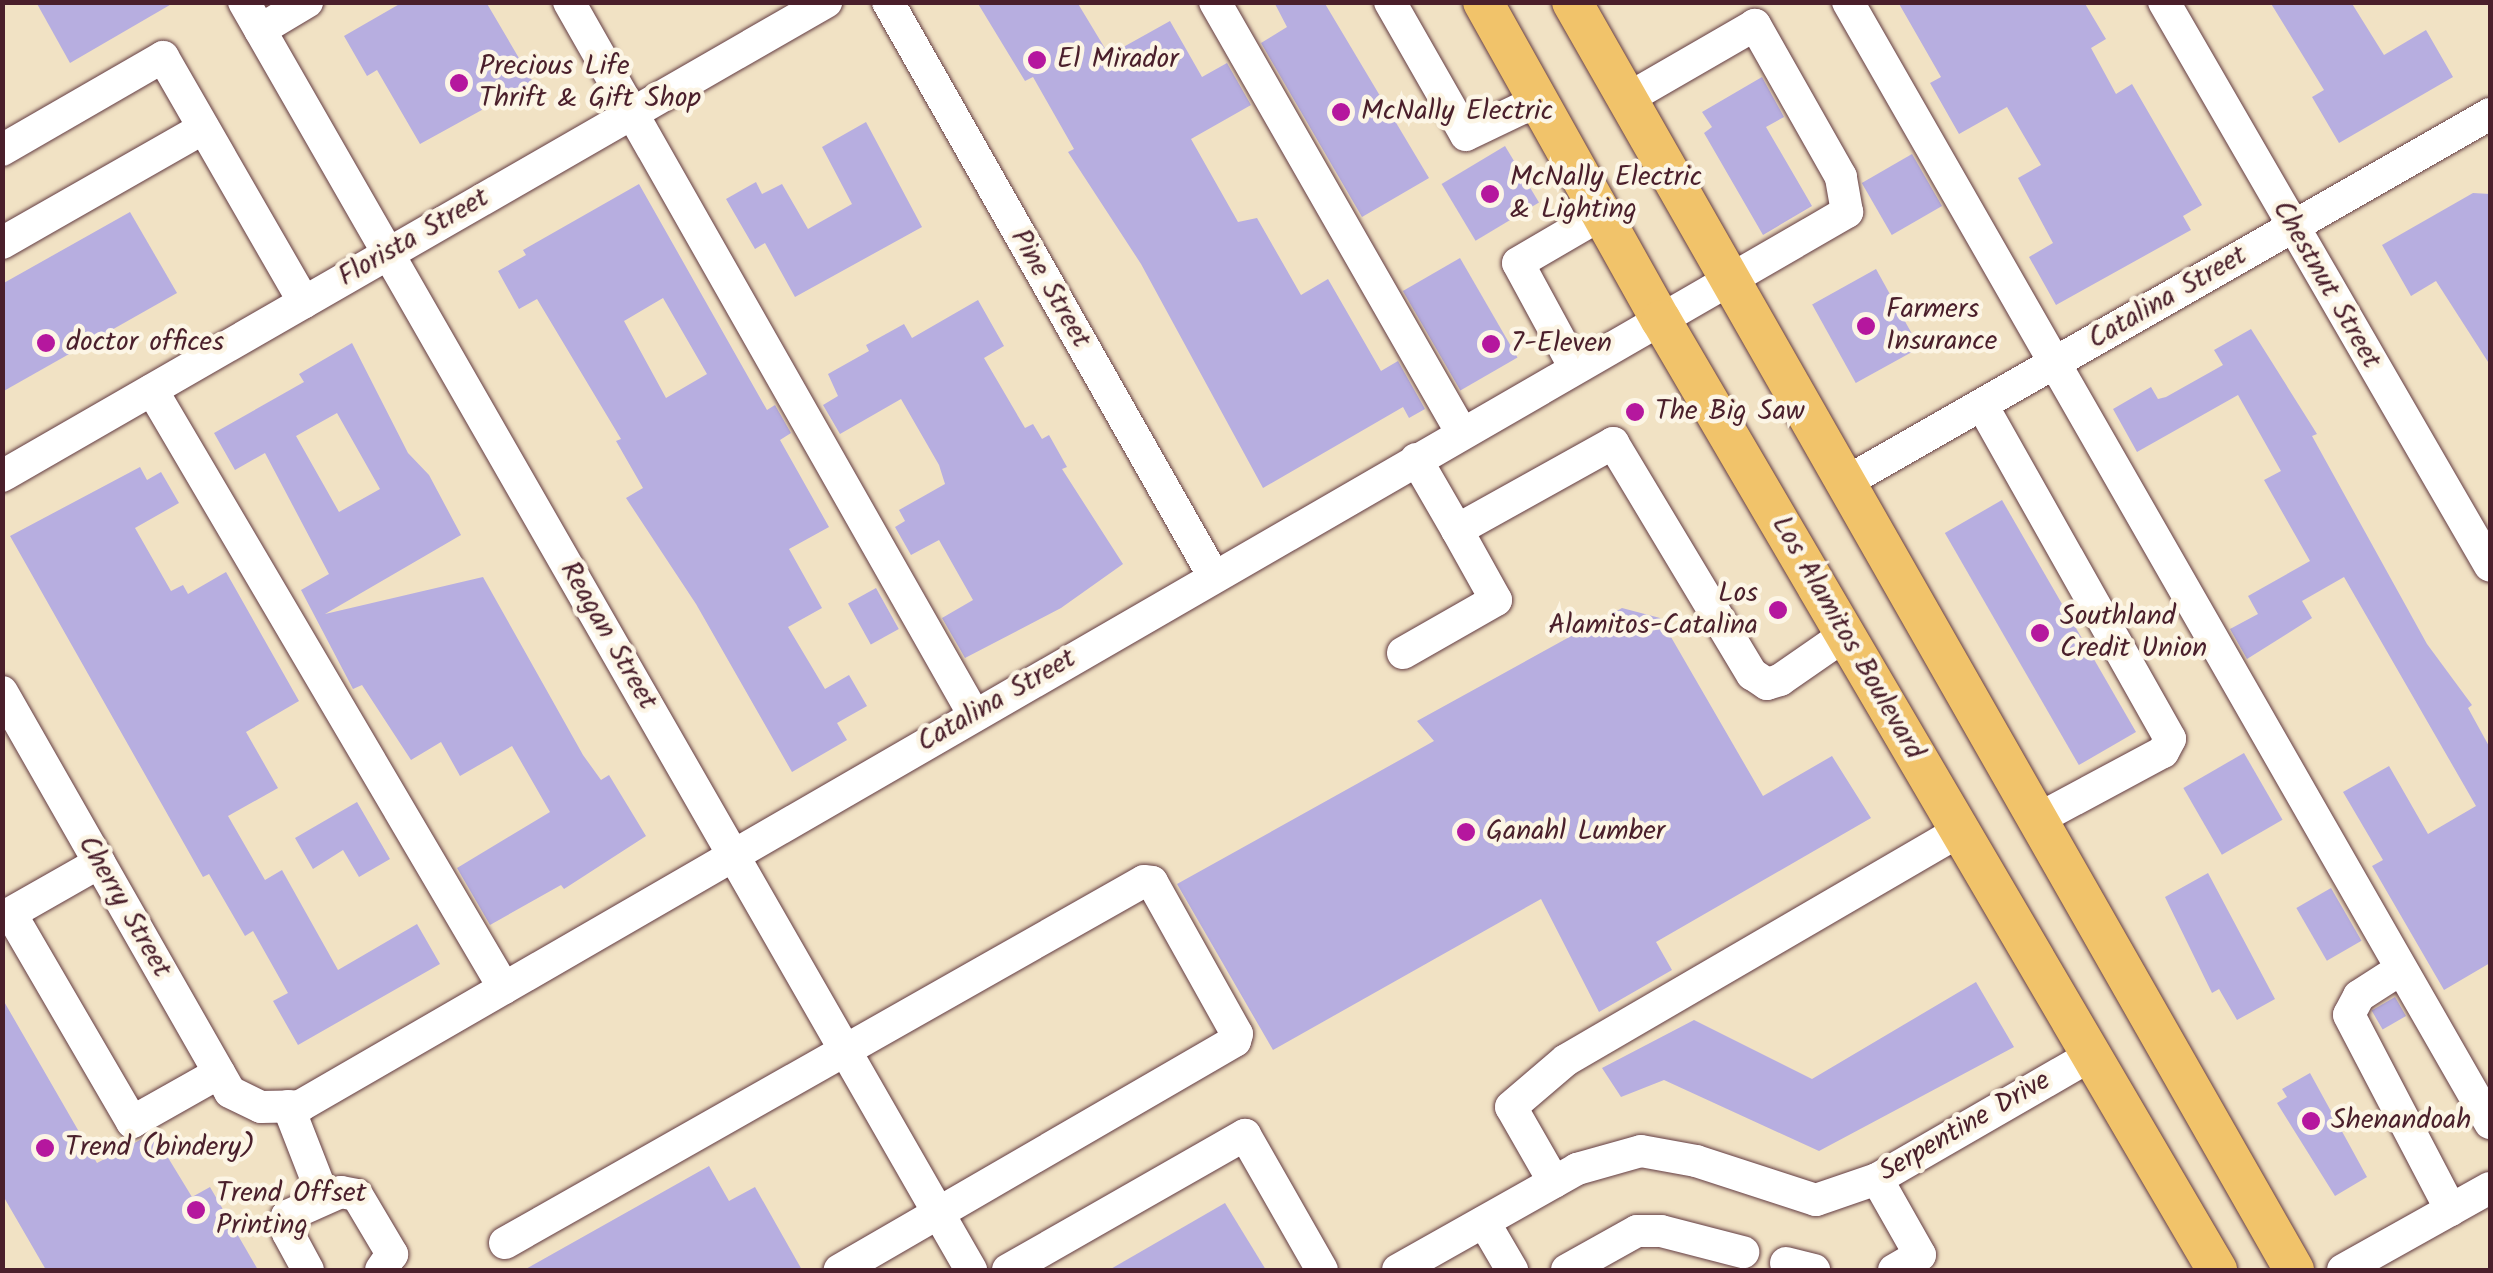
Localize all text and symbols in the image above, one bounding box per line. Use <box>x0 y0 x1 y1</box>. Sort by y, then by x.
place label: El Mirador <box>1057 43 1179 77</box>
marker: El Mirador <box>1026 49 1048 71</box>
place label: Precious Life Thrift & Gift Shop <box>479 50 701 116</box>
marker: Precious Life Thrift & Gift Shop <box>448 72 470 94</box>
place label: McNally Electric <box>1361 95 1553 129</box>
marker: McNally Electric <box>1330 101 1352 123</box>
place label: McNally Electric & Lighting <box>1510 161 1702 227</box>
street label: Florista Street <box>333 181 495 295</box>
marker: McNally Electric & Lighting <box>1479 183 1501 205</box>
street label: Chestnut Street <box>2264 195 2388 375</box>
street label: Pine Street <box>1003 224 1097 354</box>
street label: Catalina Street <box>2083 239 2253 357</box>
place label: Farmers Insurance <box>1886 293 1997 359</box>
marker: Farmers Insurance <box>1855 315 1877 337</box>
place label: doctor offices <box>66 326 224 360</box>
place label: 7-Eleven <box>1511 327 1612 361</box>
marker: doctor offices <box>35 332 57 354</box>
marker: 7-Eleven <box>1480 333 1502 355</box>
place label: The Big Saw <box>1655 395 1805 429</box>
marker: The Big Saw <box>1624 401 1646 423</box>
street label: Los Alamitos Boulevard <box>1764 510 1930 766</box>
street label: Reagan Street <box>552 556 664 716</box>
place label: Los Alamitos-Catalina <box>1548 577 1758 643</box>
marker: Los Alamitos-Catalina <box>1767 599 1789 621</box>
place label: Southland Credit Union <box>2060 600 2207 666</box>
marker: Southland Credit Union <box>2029 622 2051 644</box>
street label: Catalina Street <box>912 642 1082 760</box>
place label: Ganahl Lumber <box>1486 815 1665 849</box>
marker: Ganahl Lumber <box>1455 821 1477 843</box>
street label: Cherry Street <box>70 830 178 984</box>
street label: Serpentine Drive <box>1873 1064 2057 1190</box>
place label: Shenandoah <box>2331 1104 2471 1138</box>
marker: Shenandoah <box>2300 1110 2322 1132</box>
place label: Trend (bindery) <box>65 1131 255 1165</box>
marker: Trend (bindery) <box>34 1137 56 1159</box>
place label: Trend Offset Printing <box>216 1177 367 1243</box>
marker: Trend Offset Printing <box>185 1199 207 1221</box>

